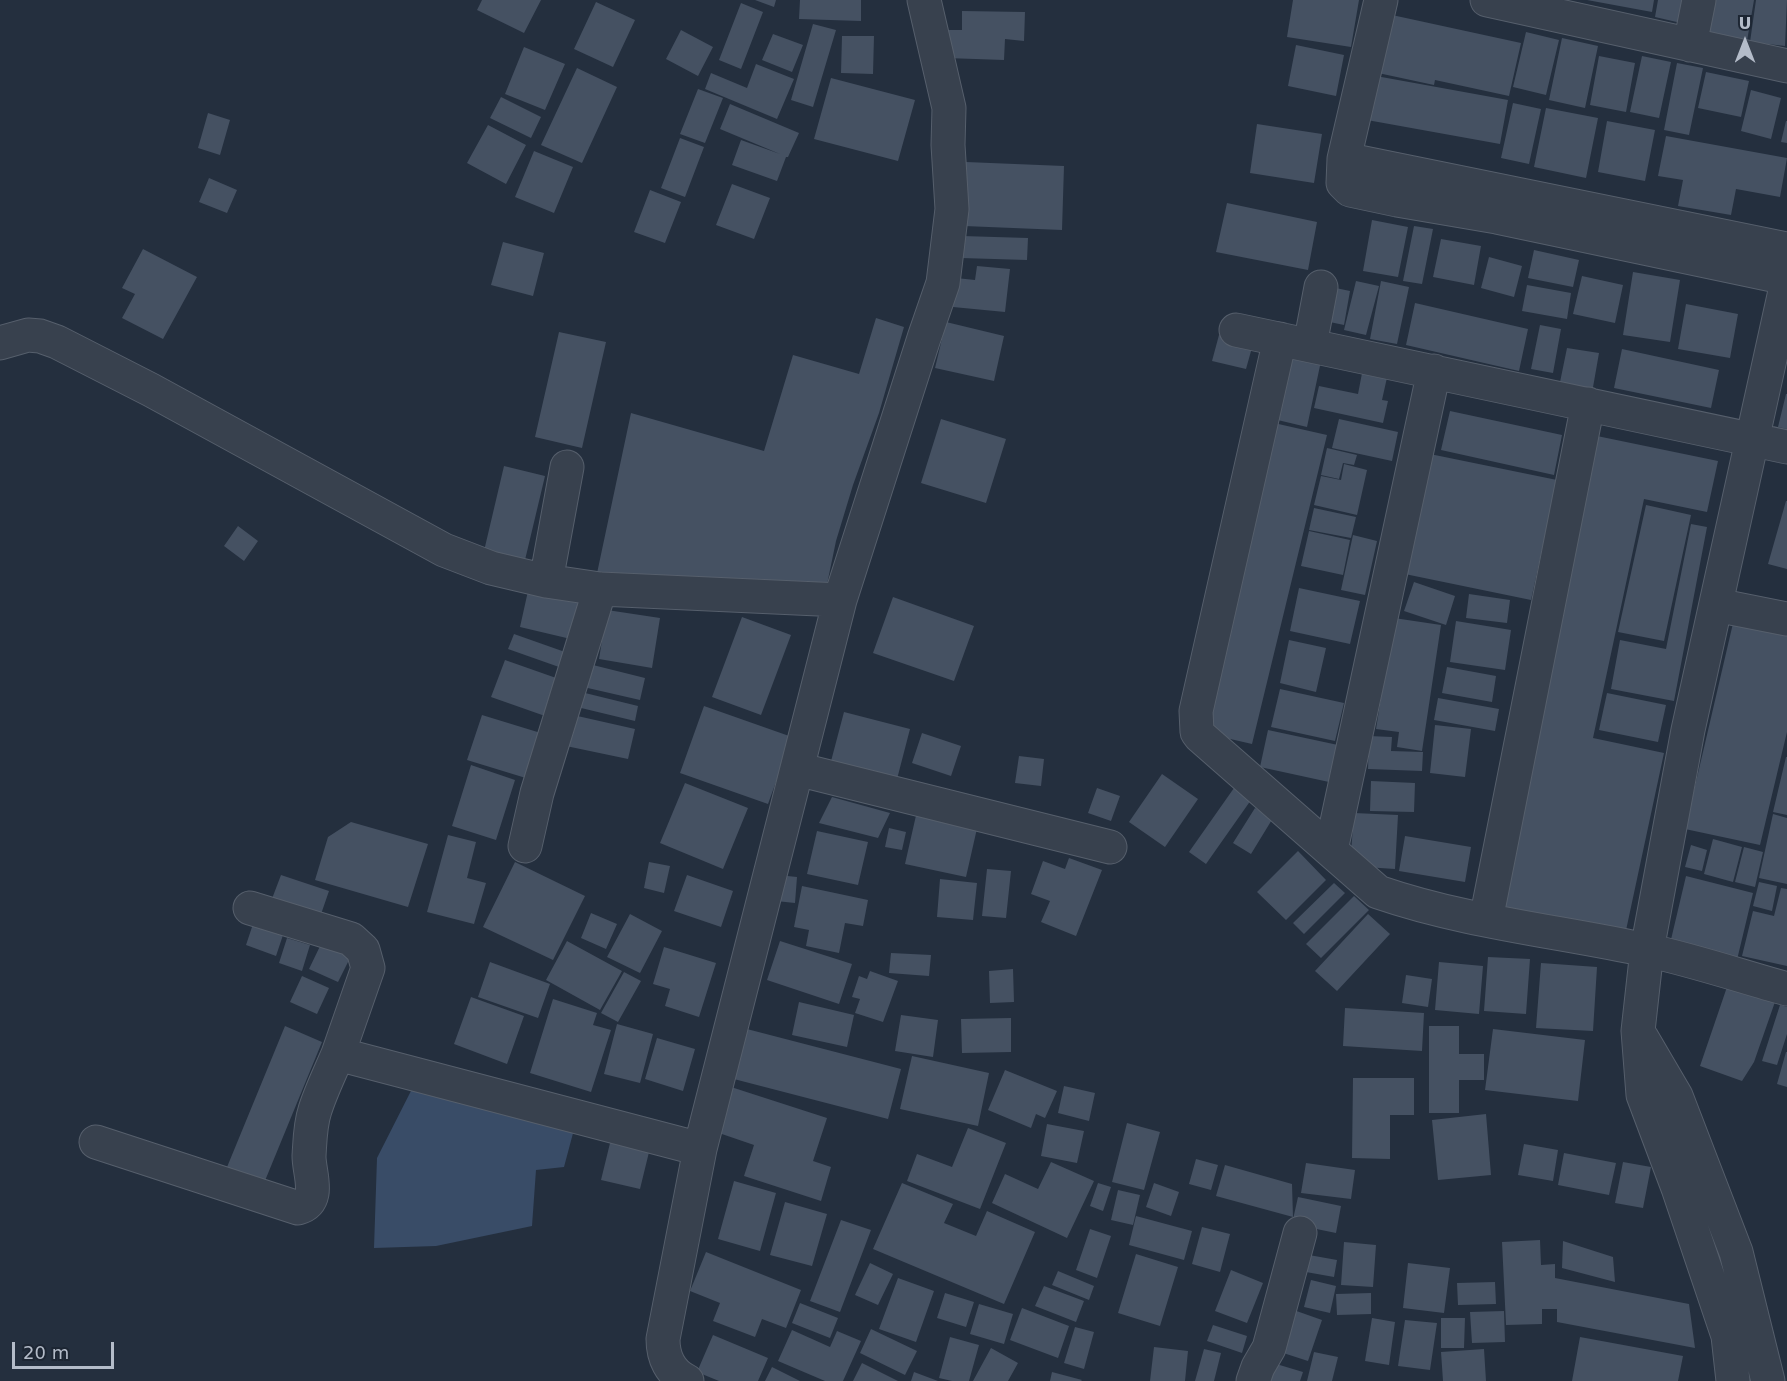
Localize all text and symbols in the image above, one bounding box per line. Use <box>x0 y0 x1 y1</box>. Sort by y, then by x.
north arrow <box>1715 12 1775 72</box>
text: U <box>1739 14 1752 33</box>
scale bar <box>15 1330 117 1368</box>
text: 20 m <box>23 1342 69 1363</box>

